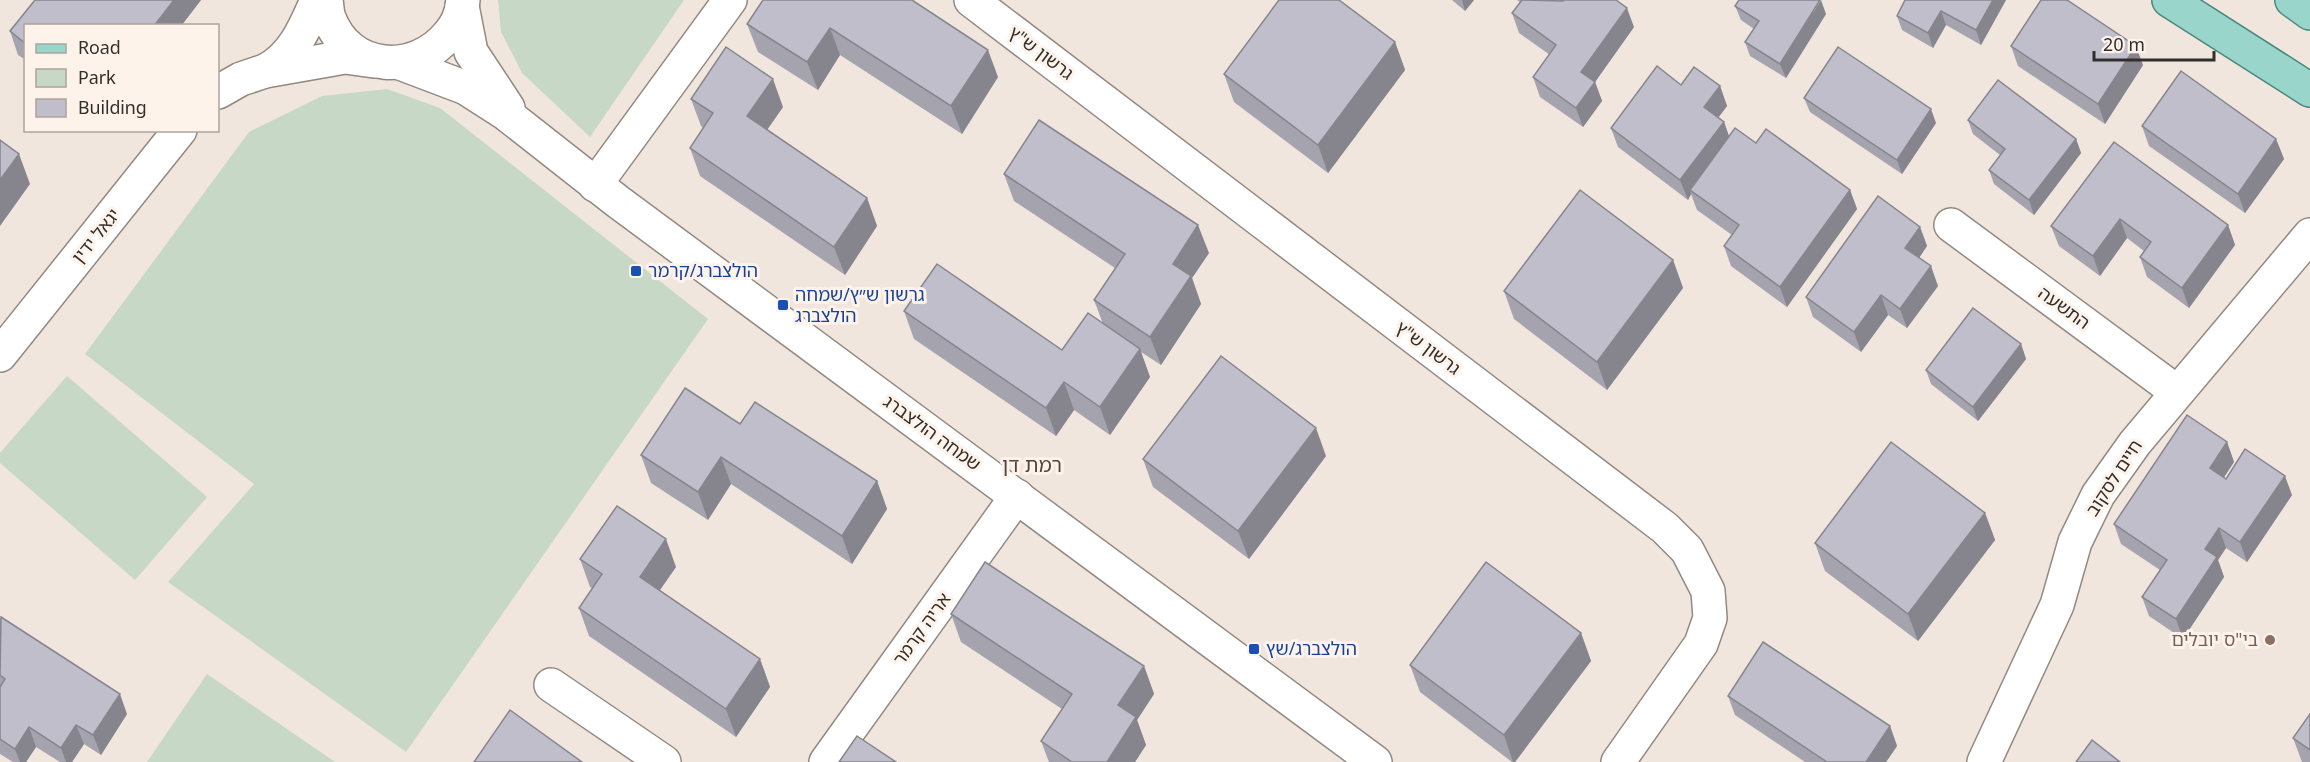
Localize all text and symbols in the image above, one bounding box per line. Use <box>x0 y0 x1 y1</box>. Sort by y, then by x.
street label: גרשון ש"ץ <box>1004 20 1079 85</box>
legend <box>24 24 219 132</box>
scale bar <box>2094 24 2214 62</box>
text: 20 m <box>2103 32 2145 56</box>
text: Road <box>78 35 121 59</box>
text: Park <box>78 65 116 89</box>
text: Building <box>78 95 147 119</box>
street label: יגאל ידין <box>66 203 125 268</box>
place label: הולצברג/קרמר <box>648 258 758 282</box>
marker: הולצברג/קרמר <box>629 264 643 278</box>
street label: התשעה <box>2034 280 2095 334</box>
place label: גרשון ש״ץ/שמחה הולצברג <box>795 282 925 327</box>
marker: גרשון ש״ץ/שמחה הולצברג <box>776 298 790 312</box>
street label: גרשון ש"ץ <box>1391 315 1466 380</box>
street label: שמחה הולצברג <box>879 389 986 476</box>
street label: חיים לסקוב <box>2079 435 2147 520</box>
district label: רמת דן <box>1002 451 1062 478</box>
street label: אריה קרמר <box>887 587 956 669</box>
place label: בי"ס יובלים <box>2171 627 2258 651</box>
marker: בי"ס יובלים <box>2263 633 2277 647</box>
place label: הולצברג/שץ <box>1266 636 1357 660</box>
marker: הולצברג/שץ <box>1247 642 1261 656</box>

